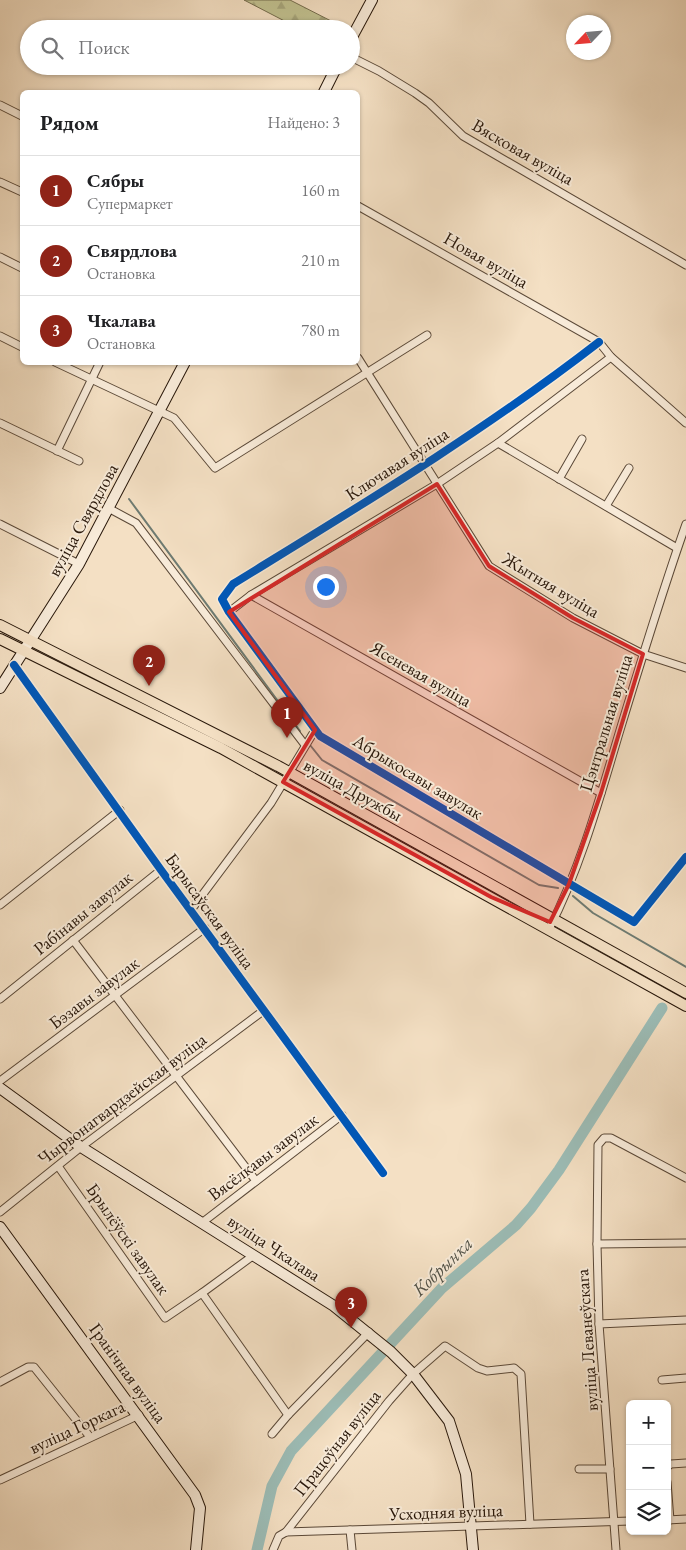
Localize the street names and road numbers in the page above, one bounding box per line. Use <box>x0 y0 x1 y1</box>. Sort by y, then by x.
street label: Вясковая вуліца <box>468 113 579 190</box>
street label: Новая вуліца <box>440 226 534 293</box>
street label: Ключавая вуліца <box>341 421 453 505</box>
street label: вуліца Свярдлова <box>42 458 123 580</box>
street label: Жытняя вуліца <box>498 546 605 623</box>
street label: Ясеневая вуліца <box>366 635 477 712</box>
street label: Цэнтральная вуліца <box>574 651 638 794</box>
street label: Абрыкосавы завулак <box>348 728 488 825</box>
street label: вуліца Дружбы <box>300 753 407 826</box>
street label: Барысаўская вуліца <box>161 848 261 974</box>
street label: Рабінавы завулак <box>28 865 137 960</box>
street label: Бэзавы завулак <box>44 951 144 1034</box>
street label: Чырвонагвардзейская вуліца <box>33 1027 211 1170</box>
street label: Вясёлкавы завулак <box>203 1107 323 1206</box>
street label: Брылёўскі завулак <box>81 1178 176 1299</box>
street label: вуліца Чкалава <box>223 1209 326 1287</box>
street label: вуліца Леванеўскага <box>570 1267 603 1412</box>
street label: Гранічная вуліца <box>84 1318 173 1428</box>
street label: Працоўная вуліца <box>288 1384 386 1501</box>
street label: вуліца Горкага <box>25 1394 129 1459</box>
street label: Усходняя вуліца <box>388 1498 504 1525</box>

